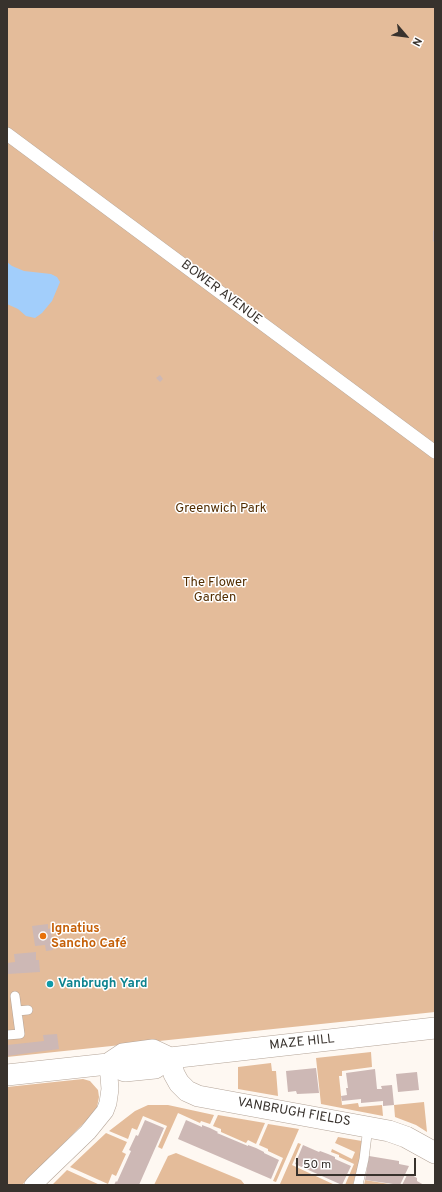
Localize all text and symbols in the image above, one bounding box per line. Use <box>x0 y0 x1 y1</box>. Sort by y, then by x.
north arrow <box>386 16 426 56</box>
text: N <box>409 35 425 48</box>
street label: BOWER AVENUE <box>177 257 265 329</box>
park label: Greenwich Park <box>175 501 267 517</box>
park label: The Flower Garden <box>183 575 247 606</box>
place label: Ignatius Sancho Café <box>51 921 127 952</box>
marker: Ignatius Sancho Café <box>38 931 48 941</box>
place label: Vanbrugh Yard <box>58 976 148 992</box>
marker: Vanbrugh Yard <box>45 979 55 989</box>
street label: MAZE HILL <box>269 1032 335 1054</box>
street label: VANBRUGH FIELDS <box>236 1095 352 1131</box>
scale bar <box>298 1150 418 1176</box>
text: 50 m <box>303 1157 331 1173</box>

